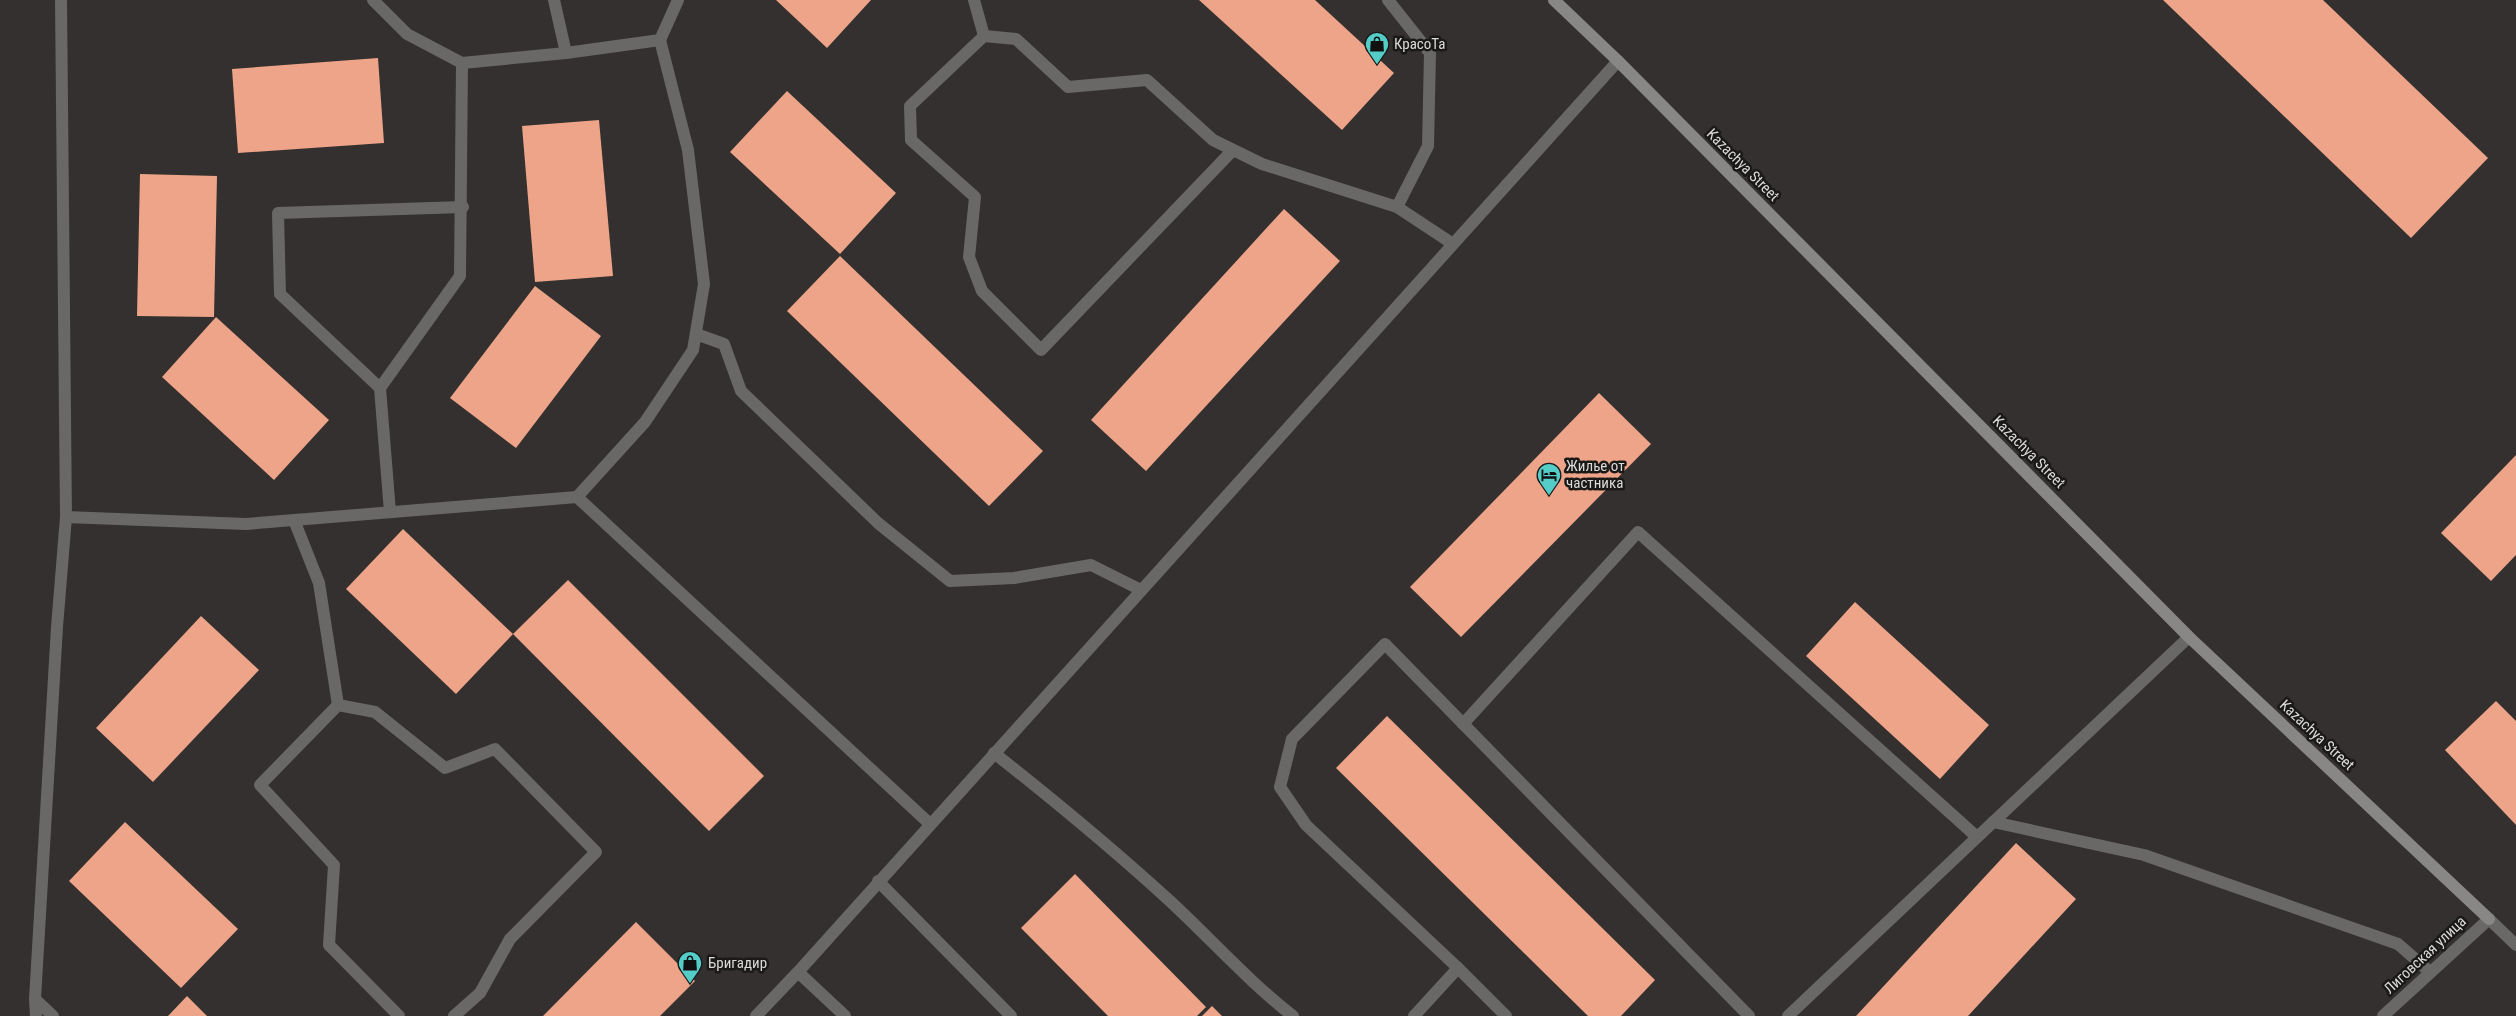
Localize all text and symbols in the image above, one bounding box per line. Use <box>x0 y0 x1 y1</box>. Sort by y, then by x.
shop icon: КрасоТа <box>1364 31 1390 65</box>
place label: КрасоТа <box>1394 35 1445 53</box>
street label: Kazachya Street <box>1703 125 1783 205</box>
street label: Kazachya Street <box>1989 412 2069 492</box>
place label: Жилье от частника <box>1566 457 1625 492</box>
hotel icon: Жилье от частника <box>1536 462 1562 496</box>
street label: Kazachya Street <box>2276 696 2358 774</box>
street label: Лиговская улица <box>2380 912 2470 998</box>
shop icon: Бригадир <box>677 950 703 984</box>
place label: Бригадир <box>708 954 767 972</box>

